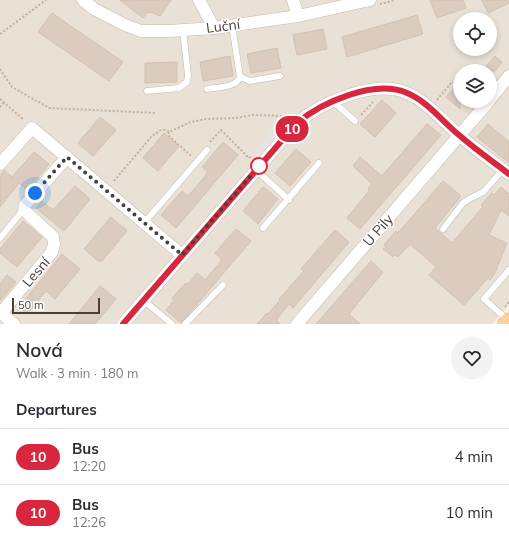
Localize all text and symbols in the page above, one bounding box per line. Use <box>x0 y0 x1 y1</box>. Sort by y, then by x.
map controls <box>453 12 497 108</box>
button: locate <box>453 12 497 56</box>
street label: Luční <box>205 15 242 37</box>
button: layers <box>453 64 497 108</box>
line badge: 10 <box>274 116 310 142</box>
text: 10 <box>284 120 300 138</box>
unlabelled marker <box>250 157 268 175</box>
your location <box>25 183 45 203</box>
street label: U Pily <box>359 210 397 250</box>
street label: Lesní <box>18 253 54 291</box>
scale bar <box>12 296 100 315</box>
text: 50 m <box>18 298 44 312</box>
button: heart <box>451 337 493 379</box>
text: Nová <box>16 338 63 362</box>
text: Walk · 3 min · 180 m <box>16 365 138 381</box>
text: Departures <box>16 400 97 419</box>
text: Bus <box>72 439 99 458</box>
text: 4 min <box>455 447 493 466</box>
text: 10 <box>30 448 46 466</box>
text: 12:20 <box>72 458 106 474</box>
text: Bus <box>72 495 99 514</box>
text: 10 min <box>446 503 493 522</box>
text: 10 <box>30 504 46 522</box>
text: 12:26 <box>72 514 106 530</box>

